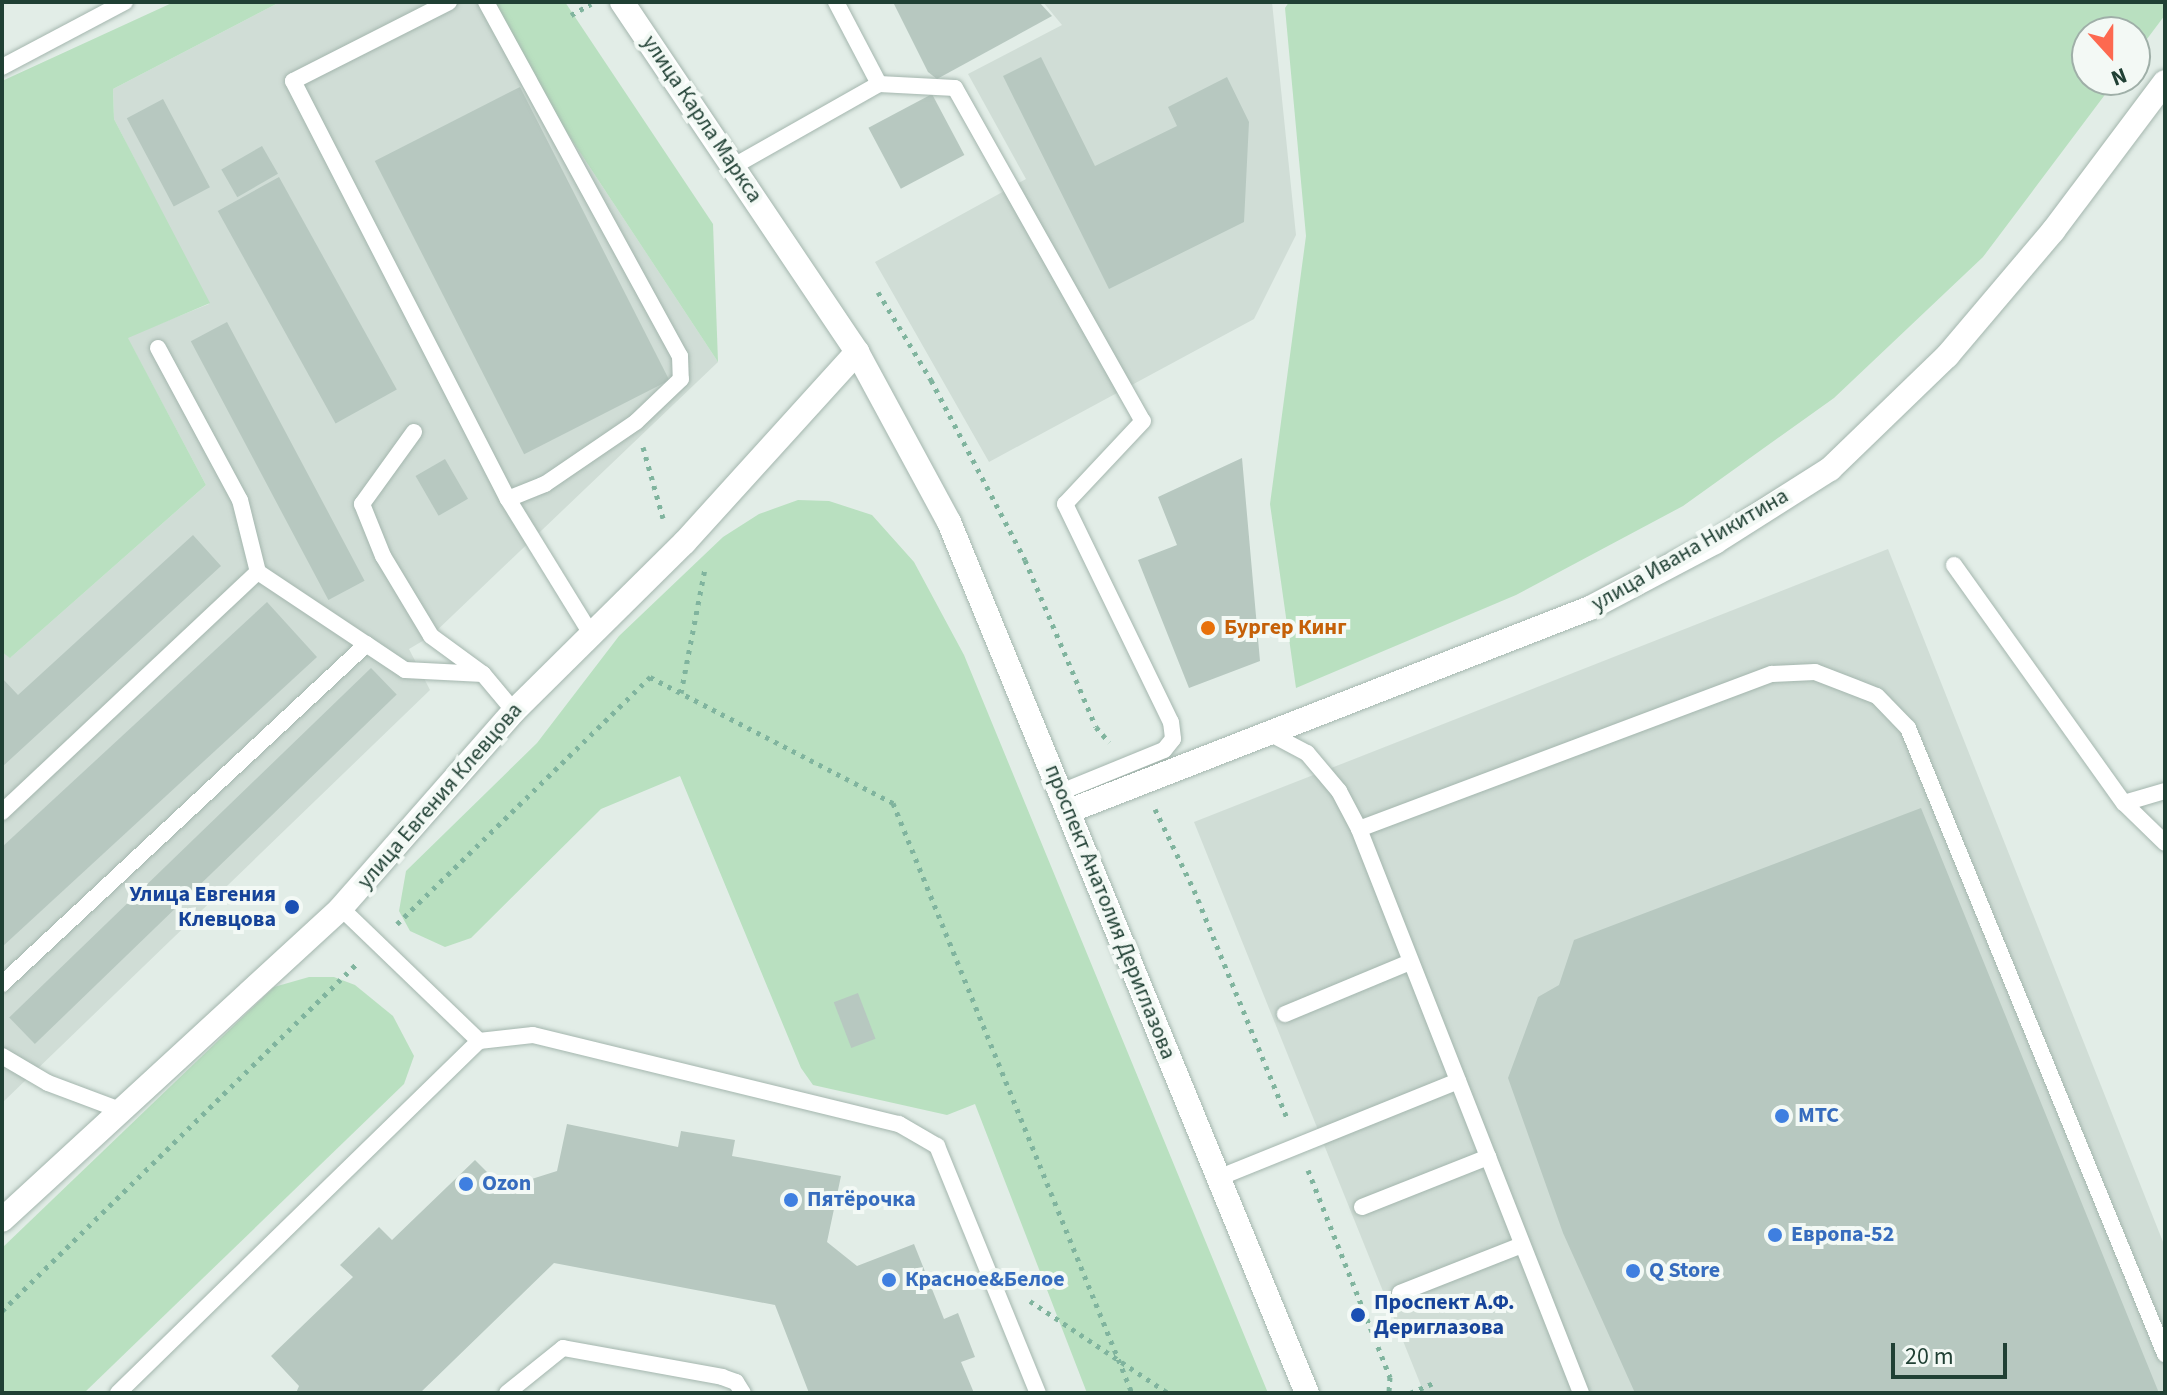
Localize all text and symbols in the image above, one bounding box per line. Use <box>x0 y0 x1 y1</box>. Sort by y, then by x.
north arrow <box>2071 16 2151 96</box>
street label: улица Карла Маркса <box>636 30 768 208</box>
text: N <box>2106 59 2131 94</box>
street label: улица Ивана Никитина <box>1587 483 1793 617</box>
place label: Бургер Кинг <box>1224 615 1347 641</box>
marker: Бургер Кинг <box>1199 619 1217 637</box>
street label: улица Евгения Клевцова <box>352 698 528 894</box>
street label: проспект Анатолия Дериглазова <box>1039 761 1181 1063</box>
place label: Улица Евгения Клевцова <box>129 881 276 932</box>
marker: Улица Евгения Клевцова <box>283 898 301 916</box>
place label: МТС <box>1798 1103 1839 1129</box>
marker: МТС <box>1773 1107 1791 1125</box>
place label: Ozon <box>482 1171 531 1197</box>
marker: Ozon <box>457 1175 475 1193</box>
place label: Пятёрочка <box>807 1187 916 1213</box>
marker: Пятёрочка <box>782 1191 800 1209</box>
place label: Европа-52 <box>1791 1222 1894 1248</box>
marker: Европа-52 <box>1766 1226 1784 1244</box>
place label: Q Store <box>1649 1258 1720 1284</box>
marker: Q Store <box>1624 1262 1642 1280</box>
place label: Красное&Белое <box>905 1267 1065 1293</box>
marker: Красное&Белое <box>880 1271 898 1289</box>
place label: Проспект А.Ф. Дериглазова <box>1374 1289 1515 1340</box>
marker: Проспект А.Ф. Дериглазова <box>1349 1306 1367 1324</box>
scale bar <box>1895 1327 2011 1377</box>
text: 20 m <box>1905 1339 1954 1374</box>

